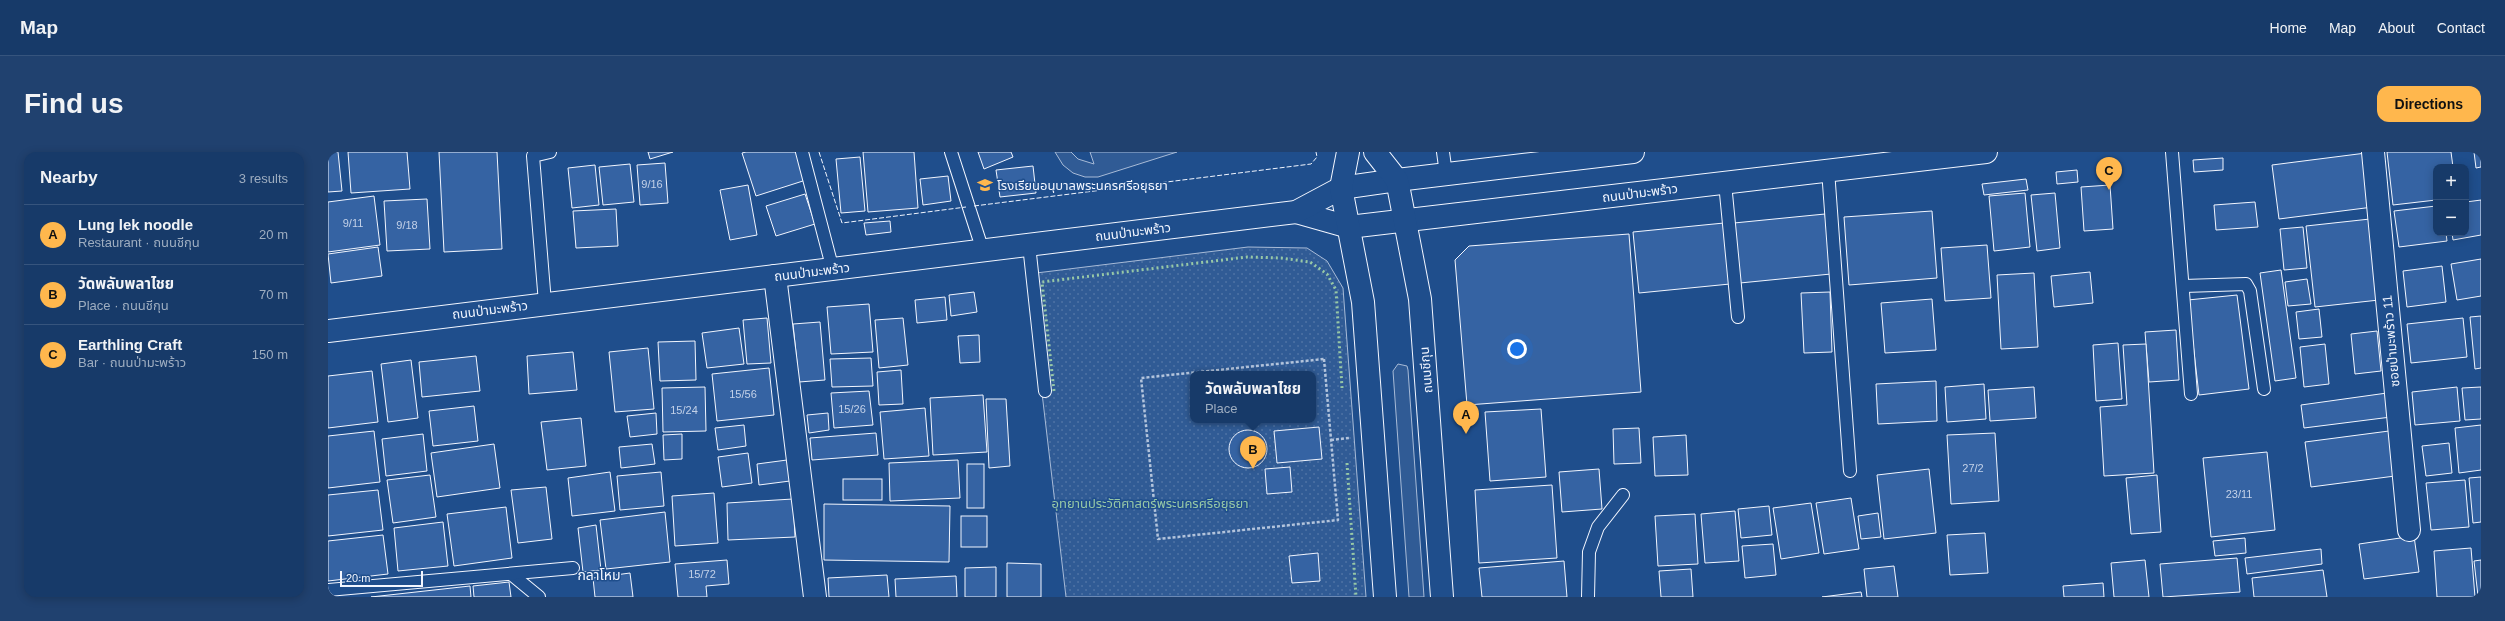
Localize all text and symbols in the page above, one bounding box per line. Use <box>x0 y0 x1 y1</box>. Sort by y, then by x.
text: Map <box>20 17 58 38</box>
text: Home <box>2270 20 2307 36</box>
text: Map <box>2329 20 2356 36</box>
text: About <box>2378 20 2415 36</box>
text: Contact <box>2437 20 2485 36</box>
button: Directions <box>2377 86 2481 122</box>
text: Find us <box>24 88 124 119</box>
pin: C <box>2096 157 2122 190</box>
map controls <box>2433 164 2469 236</box>
button: + <box>2433 164 2469 200</box>
text: Nearby <box>40 168 98 187</box>
text: 3 results <box>239 171 288 186</box>
school or university icon: โรงเรียนอนุบาลพระนครศรีอยุธยา <box>976 176 994 194</box>
house number: 9/16 <box>641 178 663 190</box>
place label: โรงเรียนอนุบาลพระนครศรีอยุธยา <box>997 178 1168 193</box>
street label: ถนนป่ามะพร้าว <box>1601 181 1679 205</box>
button: − <box>2433 200 2469 236</box>
text: Lung lek noodle <box>78 216 193 233</box>
house number: 9/11 <box>343 217 363 229</box>
house number: 9/18 <box>396 219 418 231</box>
street label: ถนนป่ามะพร้าว <box>1094 220 1172 244</box>
text: A <box>48 227 58 242</box>
text: 20 m <box>259 227 288 242</box>
text: Restaurant · ถนนชีกุน <box>78 235 200 250</box>
street label: ถนนป่ามะพร้าว <box>773 260 851 284</box>
text: วัดพลับพลาไชย <box>78 275 174 292</box>
text: B <box>48 287 58 302</box>
text: 70 m <box>259 287 288 302</box>
street label: ซอยป่ามะพร้าว 11 <box>2380 294 2402 388</box>
text: Place · ถนนชีกุน <box>78 298 169 313</box>
street label: ถนนป่ามะพร้าว <box>451 298 529 322</box>
text: Earthling Craft <box>78 336 182 353</box>
your location <box>1507 339 1527 359</box>
street label: ถนนชีกุน <box>1416 346 1436 394</box>
text: C <box>48 347 58 362</box>
text: 150 m <box>252 347 288 362</box>
text: Bar · ถนนป่ามะพร้าว <box>78 355 186 370</box>
popup <box>1190 371 1316 423</box>
text: วัดพลับพลาไชย <box>1205 380 1301 397</box>
house number: 15/56 <box>729 388 757 400</box>
text: Place <box>1205 401 1237 416</box>
pin: A <box>1453 401 1479 434</box>
house number: 15/26 <box>838 403 866 415</box>
house number: 15/24 <box>670 404 698 416</box>
pin: B <box>1240 436 1266 469</box>
house number: 27/2 <box>1962 462 1984 474</box>
house number: 23/11 <box>2226 488 2252 500</box>
park label: อุทยานประวัติศาสตร์พระนครศรีอยุธยา <box>1052 496 1248 511</box>
district label: กลาโหม <box>577 567 621 583</box>
house number: 15/72 <box>688 568 716 580</box>
scale bar <box>340 569 423 588</box>
text: 20 m <box>346 572 370 584</box>

